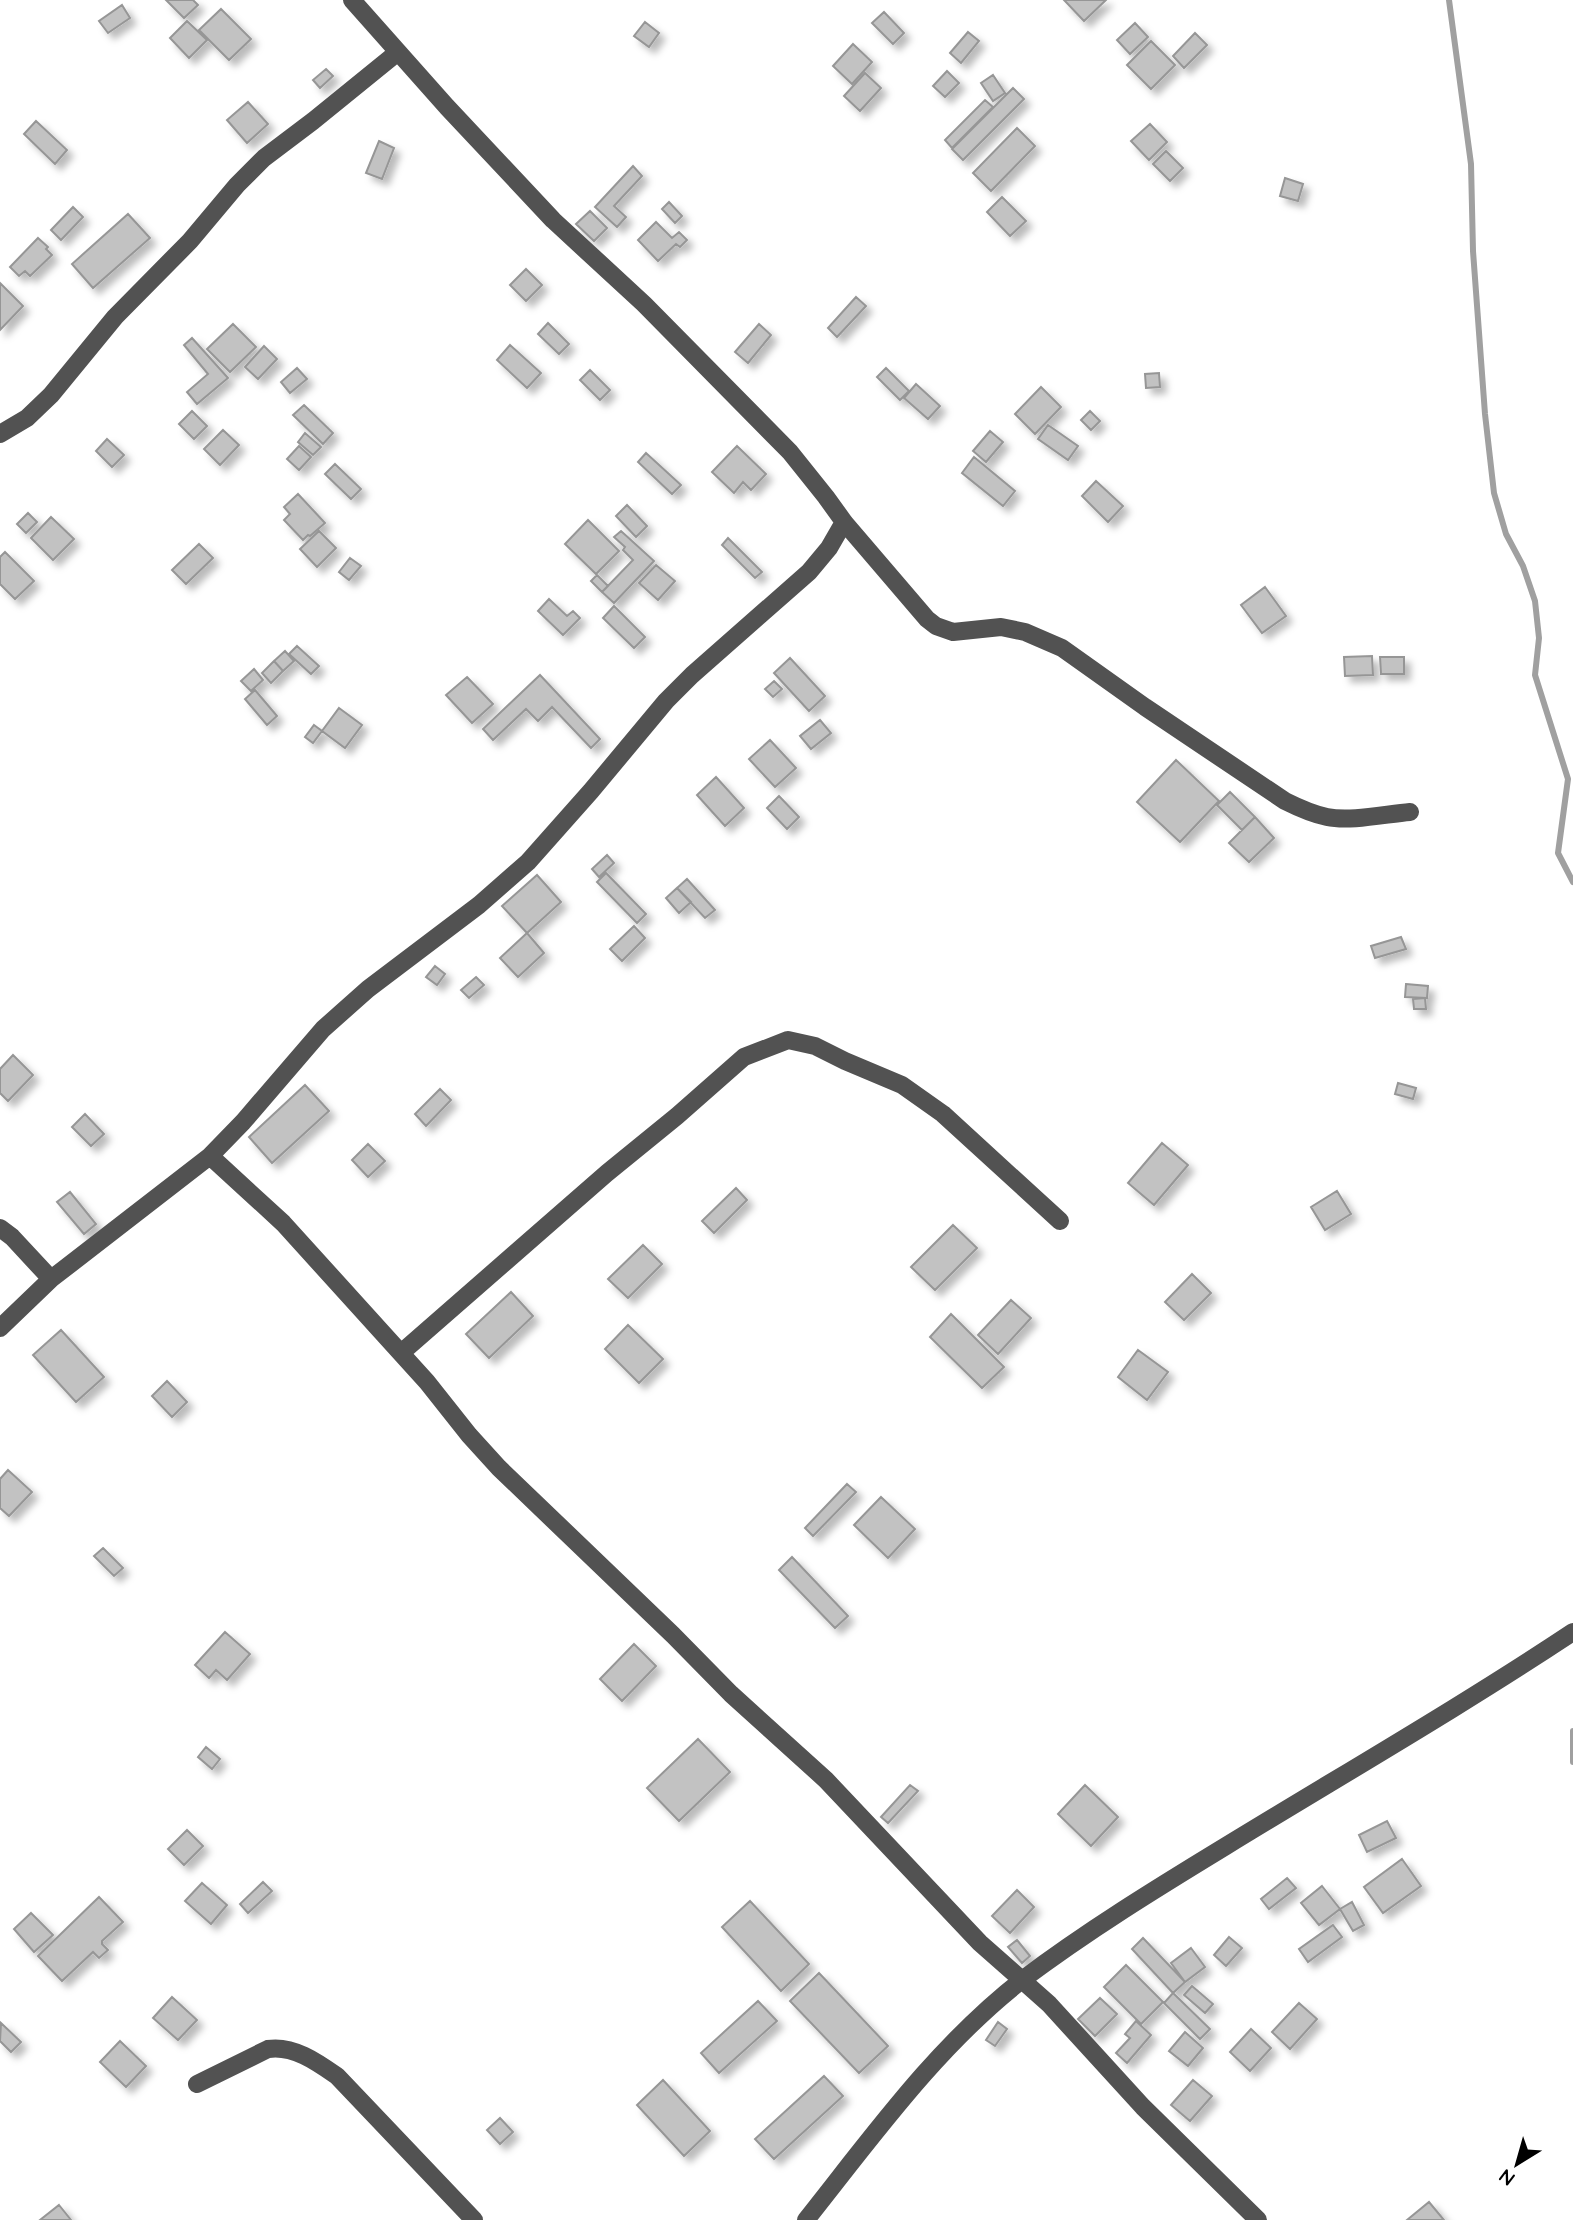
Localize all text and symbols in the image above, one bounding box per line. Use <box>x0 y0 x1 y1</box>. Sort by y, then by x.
north arrow <box>1482 2129 1552 2199</box>
text: N <box>1494 2164 1520 2191</box>

